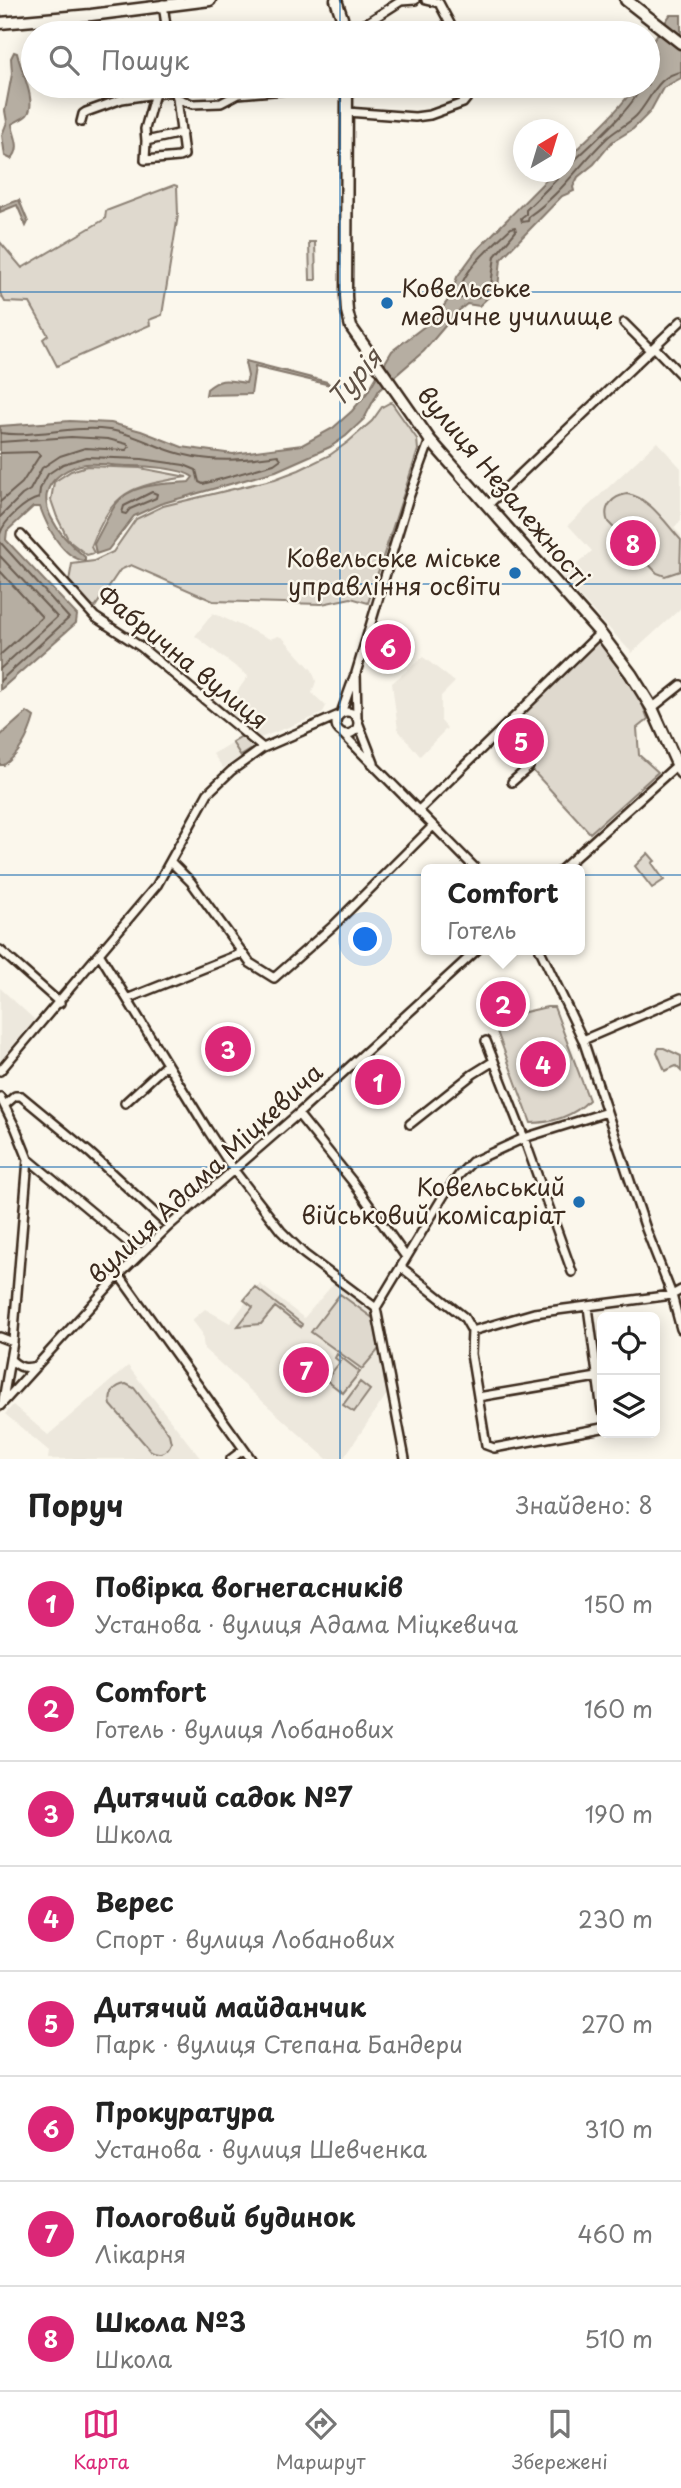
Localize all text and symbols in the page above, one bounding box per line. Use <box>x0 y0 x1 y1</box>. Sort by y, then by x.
search box <box>21 21 660 98</box>
text: Пошук <box>101 40 189 79</box>
icon: search <box>45 41 83 79</box>
north arrow <box>513 119 576 182</box>
place label: Ковельське медичне училище <box>401 269 613 333</box>
marker: Ковельське медичне училище <box>379 295 395 311</box>
water label: Турія <box>317 338 392 415</box>
street label: вулиця Незалежності <box>410 378 599 594</box>
pin: 8 <box>610 517 656 569</box>
place label: Ковельське міське управління освіти <box>286 539 501 603</box>
marker: Ковельське міське управління освіти <box>507 565 523 581</box>
street label: Фабрична вулиця <box>90 576 277 737</box>
pin: 6 <box>365 621 411 673</box>
pin: 5 <box>498 715 544 767</box>
popup <box>421 864 585 955</box>
text: Comfort <box>447 873 559 912</box>
text: Готель <box>447 912 516 947</box>
your location <box>348 922 382 956</box>
pin: 2 <box>480 978 526 1030</box>
pin: 3 <box>205 1023 251 1075</box>
pin: 4 <box>520 1038 566 1090</box>
street label: вулиця Адама Міцкевича <box>79 1054 330 1291</box>
pin: 1 <box>355 1056 401 1108</box>
place label: Ковельський військовий комісаріат <box>302 1168 566 1232</box>
marker: Ковельський військовий комісаріат <box>571 1194 587 1210</box>
map controls <box>597 1312 660 1438</box>
button: locate <box>597 1312 660 1375</box>
pin: 7 <box>283 1344 329 1396</box>
button: layers <box>597 1375 660 1438</box>
text: Поруч <box>28 1482 123 1527</box>
text: Знайдено: 8 <box>516 1487 653 1522</box>
text: Повірка вогнегасників <box>95 1567 403 1606</box>
text: 1 <box>46 1586 57 1621</box>
text: 150 m <box>584 1586 653 1621</box>
text: Установа · вулиця Адама Міцкевича <box>95 1606 518 1641</box>
text: Comfort <box>95 1672 207 1711</box>
text: 2 <box>43 1691 59 1726</box>
text: 160 m <box>584 1691 653 1726</box>
text: Готель · вулиця Лобанових <box>95 1711 394 1746</box>
text: Дитячий садок №7 <box>95 1777 353 1816</box>
text: 3 <box>43 1796 59 1831</box>
text: 190 m <box>585 1796 653 1831</box>
text: Школа <box>95 1816 172 1851</box>
text: Верес <box>95 1882 174 1921</box>
text: 4 <box>43 1901 59 1936</box>
text: 230 m <box>578 1901 653 1936</box>
text: Спорт · вулиця Лобанових <box>95 1921 395 1956</box>
text: Дитячий майданчик <box>95 1987 366 2026</box>
text: 5 <box>44 2006 58 2041</box>
text: 270 m <box>581 2006 653 2041</box>
text: Парк · вулиця Степана Бандери <box>95 2026 463 2061</box>
text: Прокуратура <box>95 2092 275 2131</box>
text: 6 <box>43 2111 59 2146</box>
text: 310 m <box>584 2111 653 2146</box>
text: Установа · вулиця Шевченка <box>95 2131 427 2166</box>
text: Пологовий будинок <box>95 2197 355 2236</box>
text: 7 <box>44 2216 58 2251</box>
text: 460 m <box>578 2216 653 2251</box>
text: Лікарня <box>95 2236 186 2271</box>
text: Школа №3 <box>95 2302 246 2341</box>
text: 8 <box>44 2321 58 2356</box>
text: 510 m <box>584 2321 653 2356</box>
text: Школа <box>95 2341 172 2376</box>
tab: Карта <box>73 2405 129 2475</box>
tab: Маршрут <box>276 2405 366 2475</box>
tab: Збережені <box>512 2405 608 2475</box>

